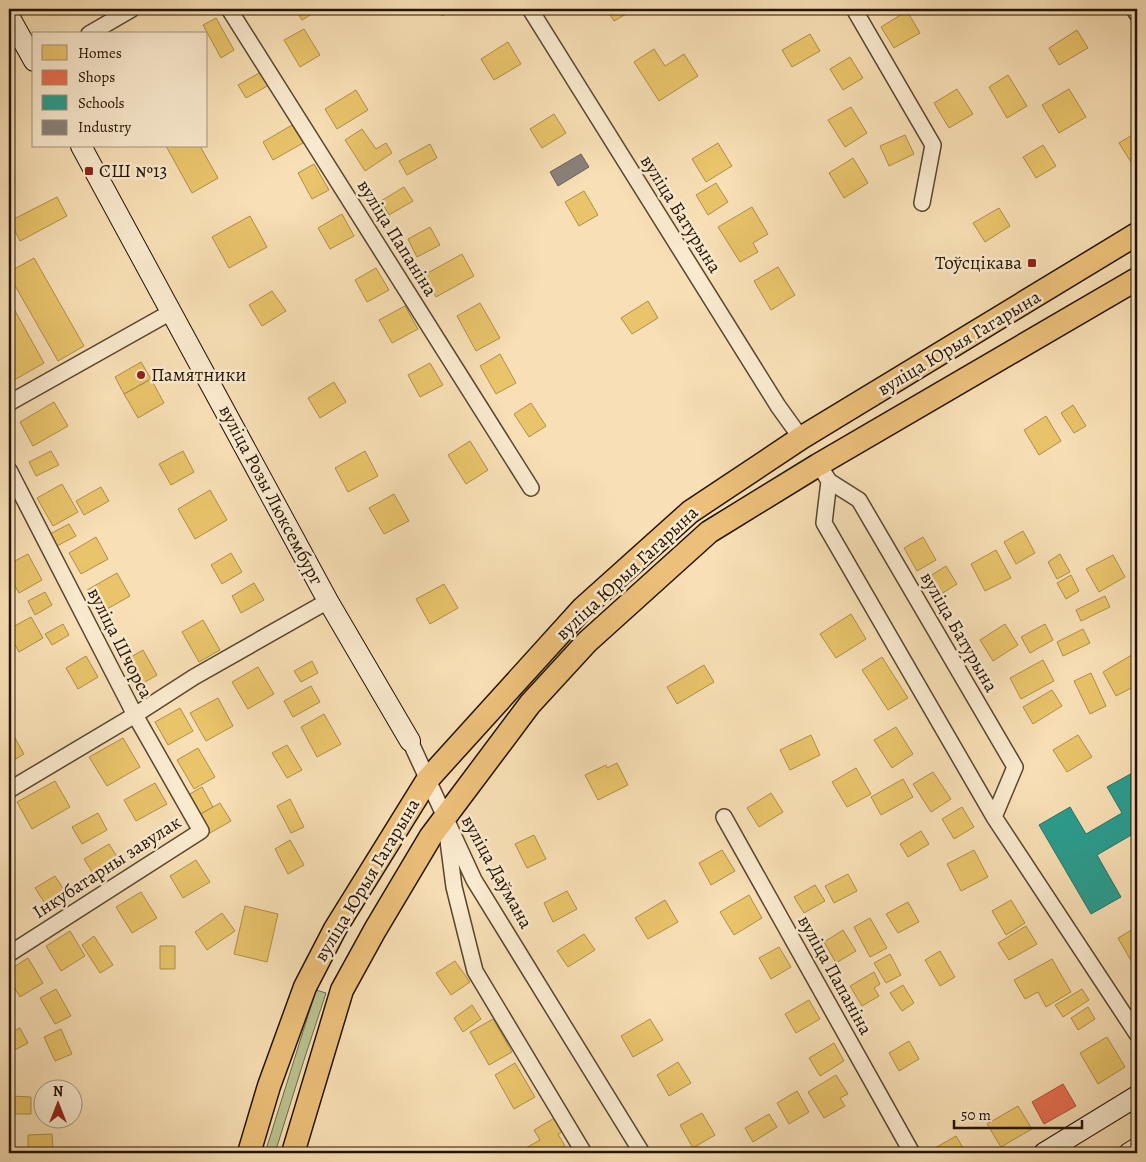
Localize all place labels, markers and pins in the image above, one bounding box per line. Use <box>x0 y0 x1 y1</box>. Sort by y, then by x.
place label: СШ №13 <box>99 158 167 184</box>
marker: СШ №13 <box>83 165 95 177</box>
place label: Тоўсцікава <box>935 250 1022 276</box>
marker: Тоўсцікава <box>1026 257 1038 269</box>
place label: Памятники <box>151 362 246 388</box>
marker: Памятники <box>135 369 147 381</box>

